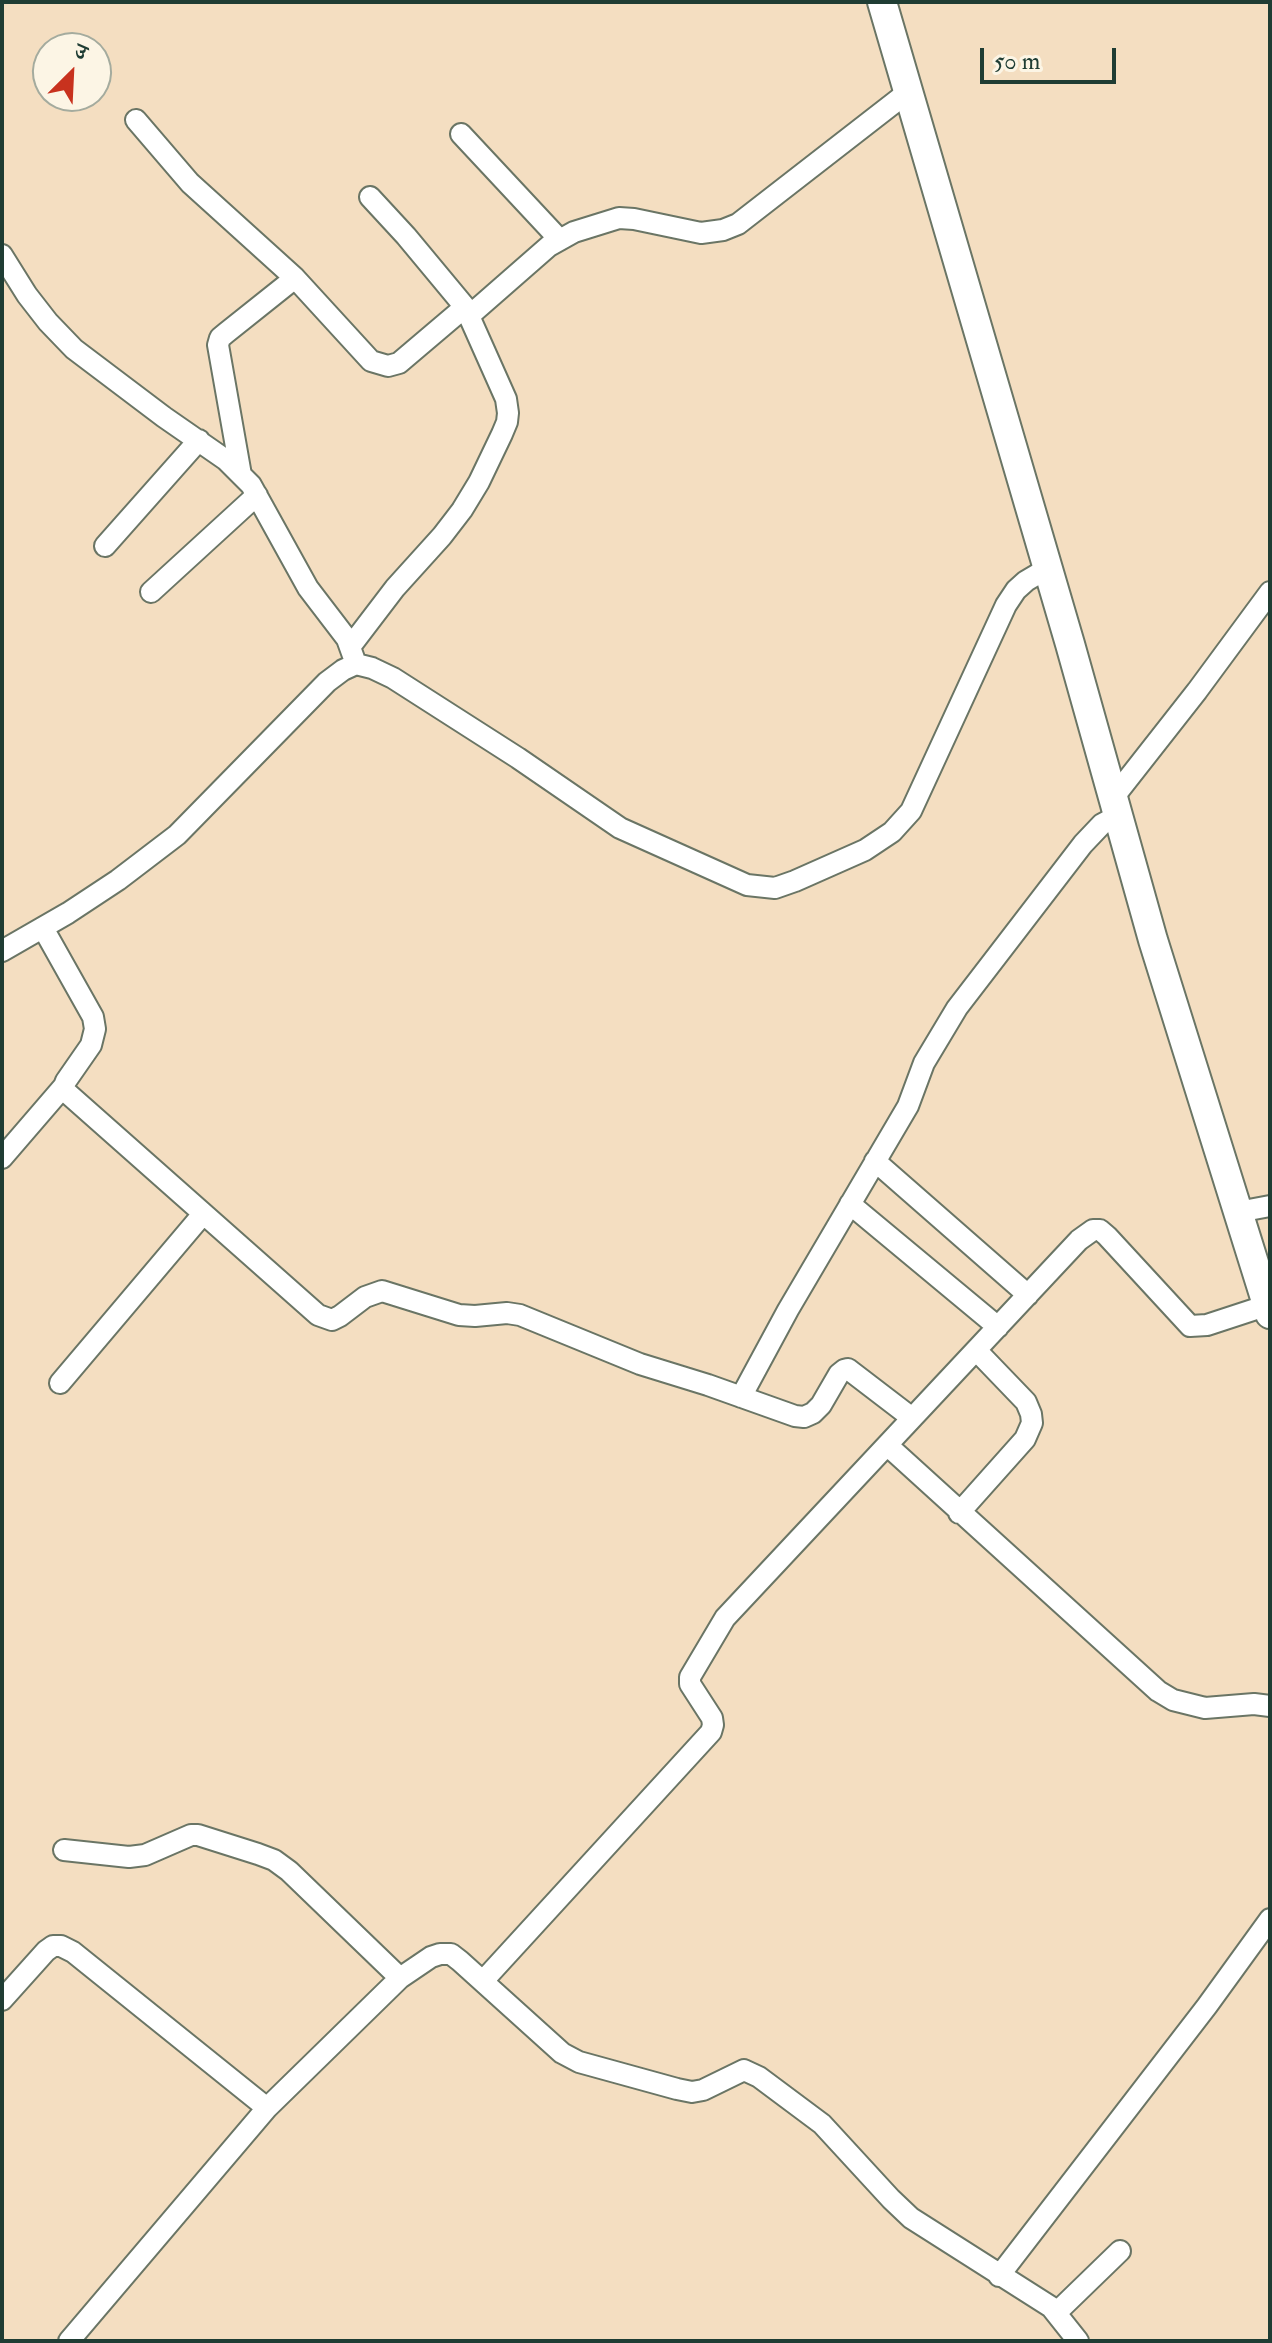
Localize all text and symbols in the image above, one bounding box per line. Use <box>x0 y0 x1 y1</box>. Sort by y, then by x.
north arrow <box>32 32 112 112</box>
scale bar <box>984 32 1120 82</box>
text: उ <box>70 37 92 67</box>
text: 50 m <box>994 46 1040 77</box>

